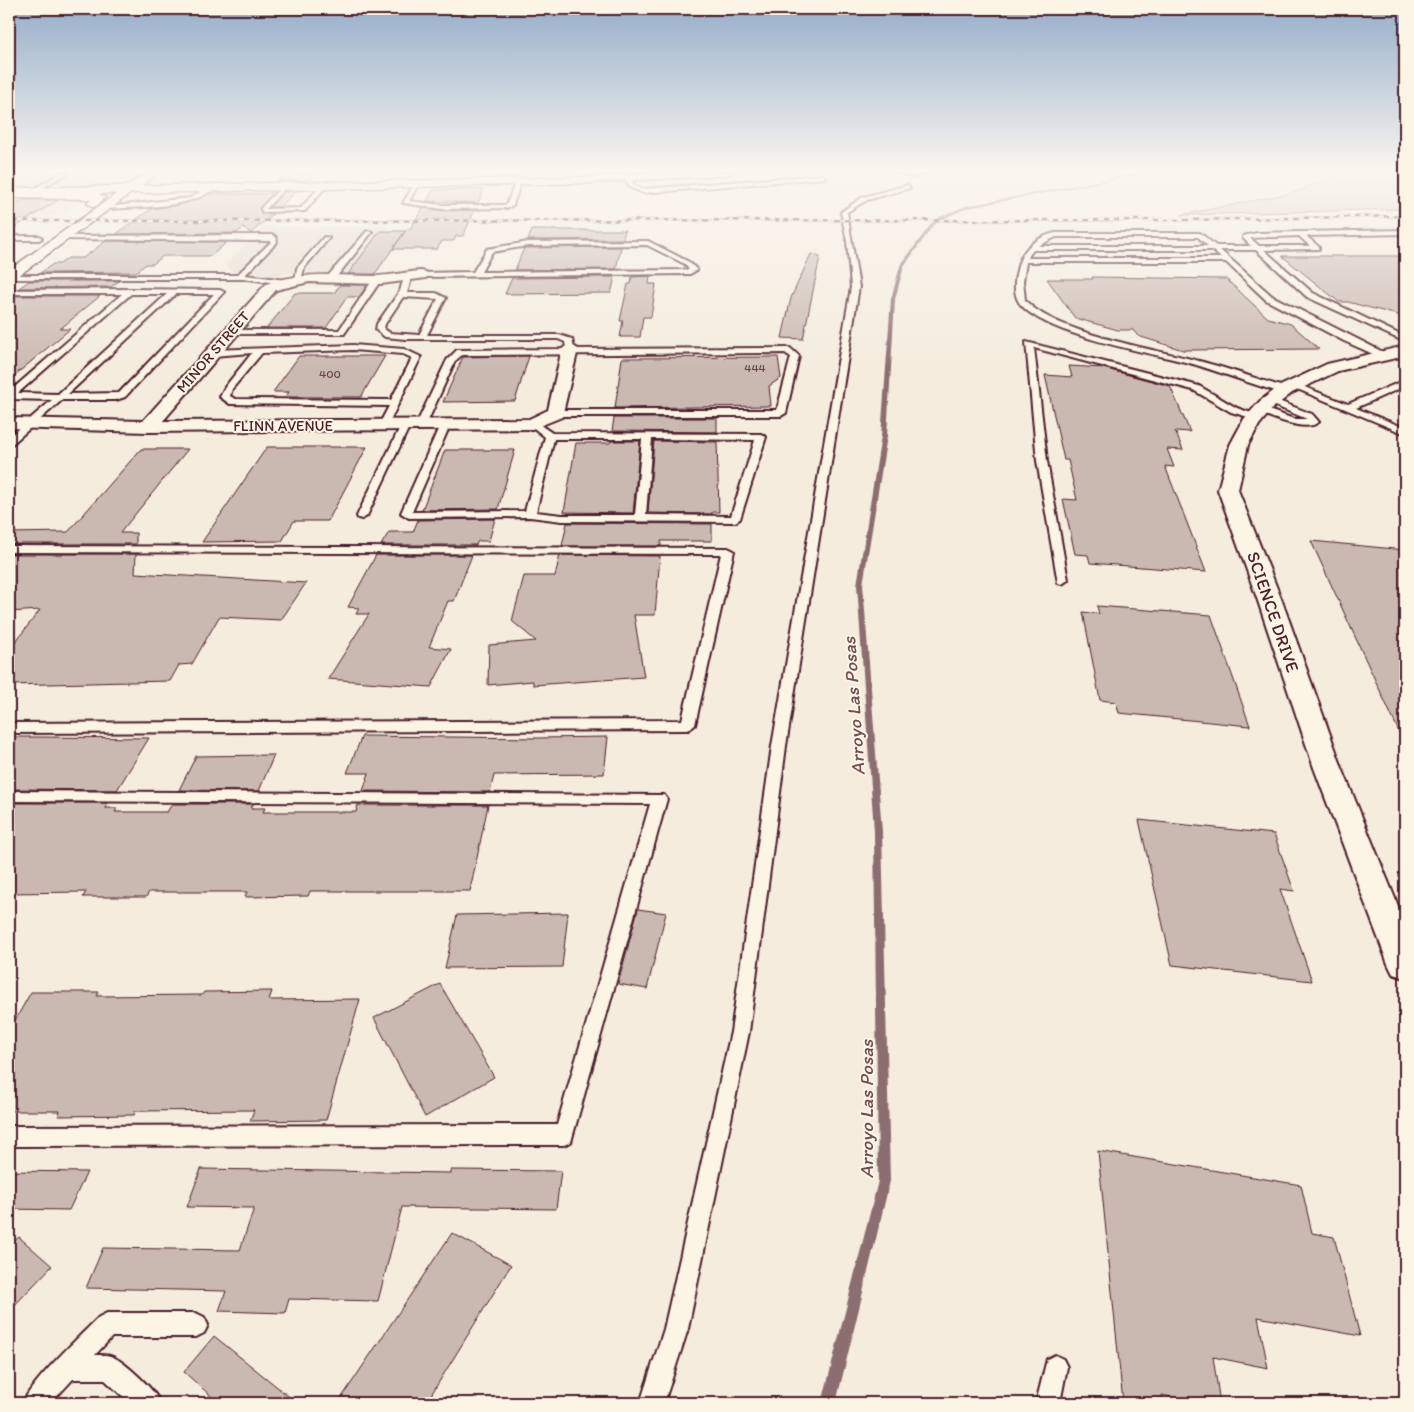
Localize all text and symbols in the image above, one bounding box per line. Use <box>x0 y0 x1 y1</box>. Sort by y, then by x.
street label: MINOR STREET <box>173 307 254 396</box>
house number: 444 <box>744 361 766 375</box>
house number: 400 <box>319 367 341 381</box>
street label: FLINN AVENUE <box>233 417 333 435</box>
street label: SCIENCE DRIVE <box>1242 549 1304 675</box>
water label: Arroyo Las Posas <box>837 636 870 776</box>
water label: Arroyo Las Posas <box>855 1039 878 1178</box>

